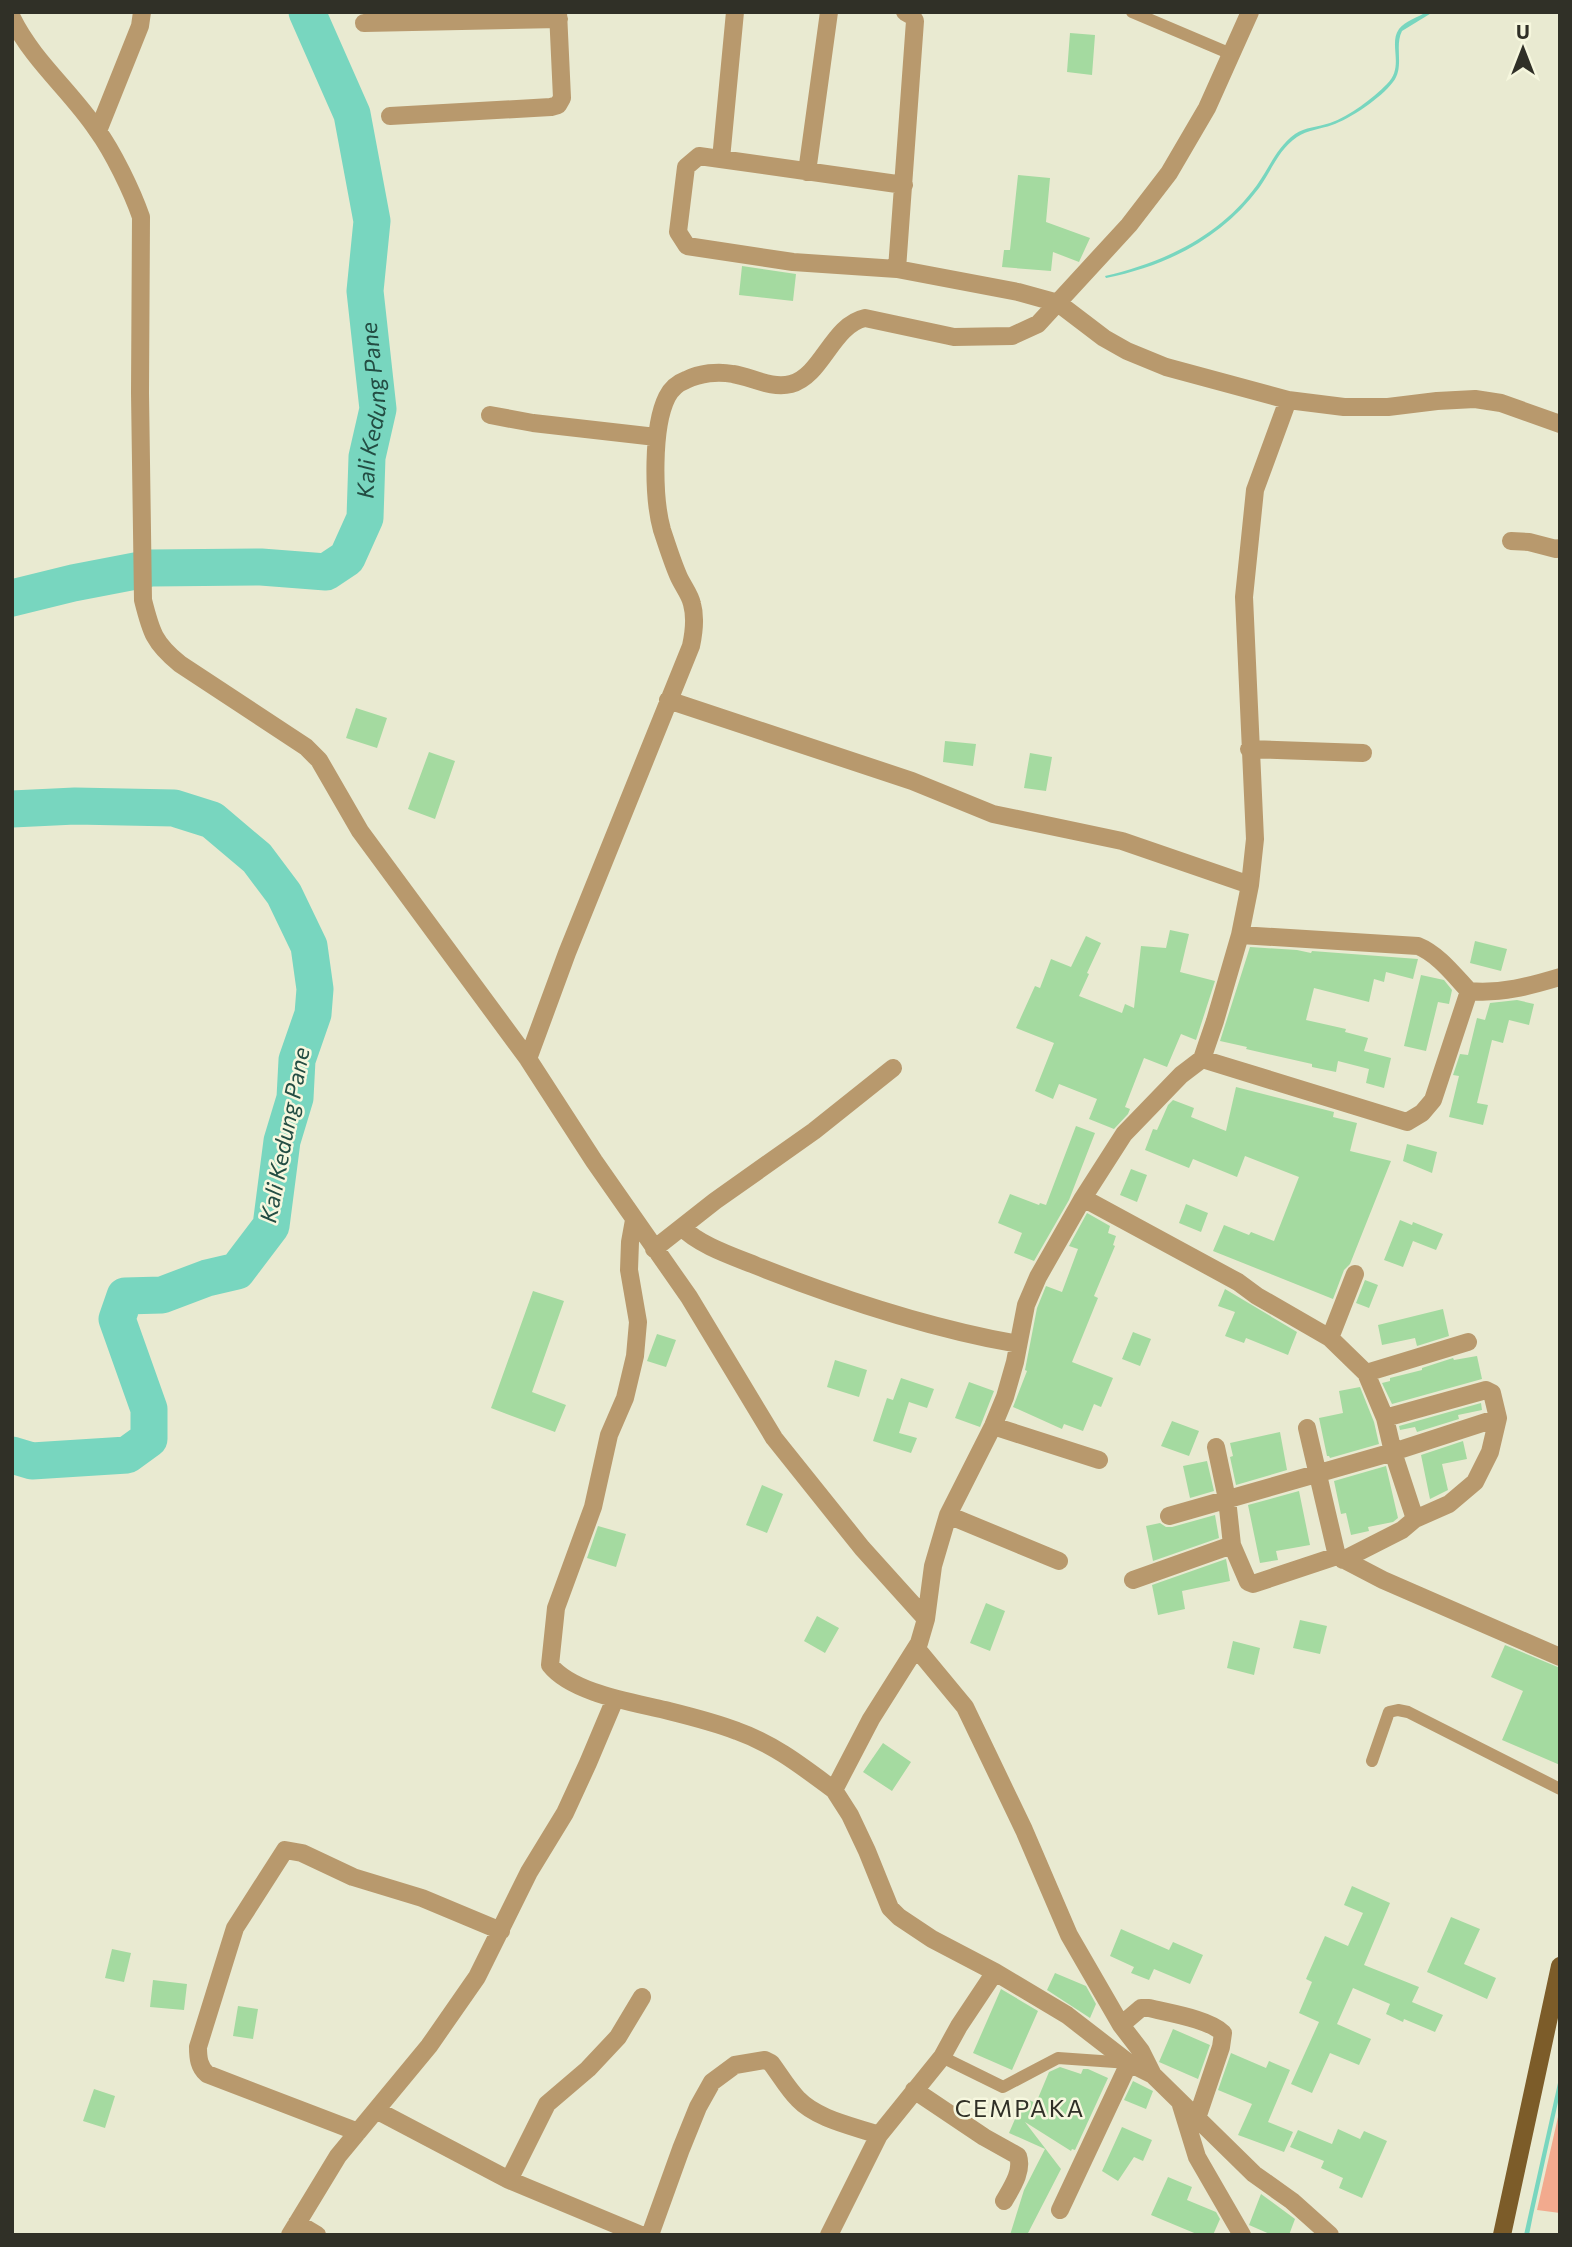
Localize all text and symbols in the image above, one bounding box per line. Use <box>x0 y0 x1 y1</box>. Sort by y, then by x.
north arrow <box>1488 14 1558 84</box>
text: U <box>1516 20 1530 43</box>
water label: Kali Kedung Pane <box>351 321 392 499</box>
water label: Kali Kedung Pane <box>253 1045 315 1225</box>
district label: CEMPAKA <box>955 2093 1085 2122</box>

